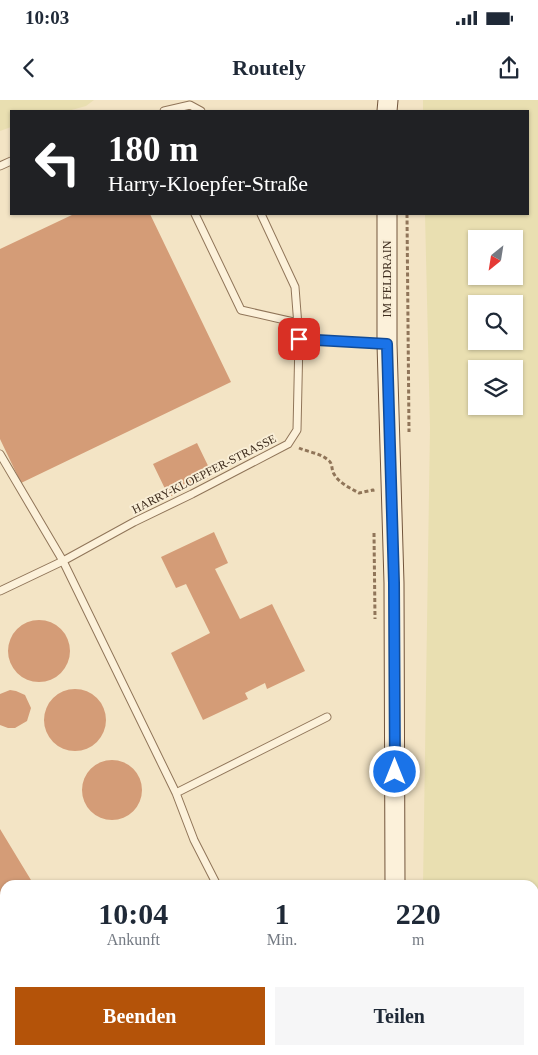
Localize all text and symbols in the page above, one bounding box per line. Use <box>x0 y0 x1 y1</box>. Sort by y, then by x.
text: 10:03 <box>25 7 69 28</box>
icon: back <box>15 54 43 82</box>
icon: share <box>495 54 523 82</box>
text: Routely <box>232 55 306 80</box>
icon: left <box>25 130 90 195</box>
text: 180 m <box>108 130 198 169</box>
text: Harry-Kloepfer-Straße <box>108 171 308 196</box>
north arrow <box>468 230 522 285</box>
map controls <box>468 230 523 415</box>
street label: IM FELDRAIN <box>380 240 394 318</box>
button: search <box>468 295 523 350</box>
pin <box>278 318 320 360</box>
icon: arrive <box>285 325 313 353</box>
button: layers <box>468 360 523 415</box>
street label: HARRY-KLOEPFER-STRASSE <box>130 431 278 517</box>
position arrow <box>368 745 420 797</box>
text: 10:04 <box>98 897 168 930</box>
text: 1 <box>274 897 289 930</box>
text: 220 <box>396 897 441 930</box>
text: Ankunft <box>107 931 160 948</box>
text: Min. <box>267 931 297 948</box>
text: m <box>412 931 424 948</box>
button: Beenden <box>15 987 265 1045</box>
button: Teilen <box>275 987 524 1045</box>

